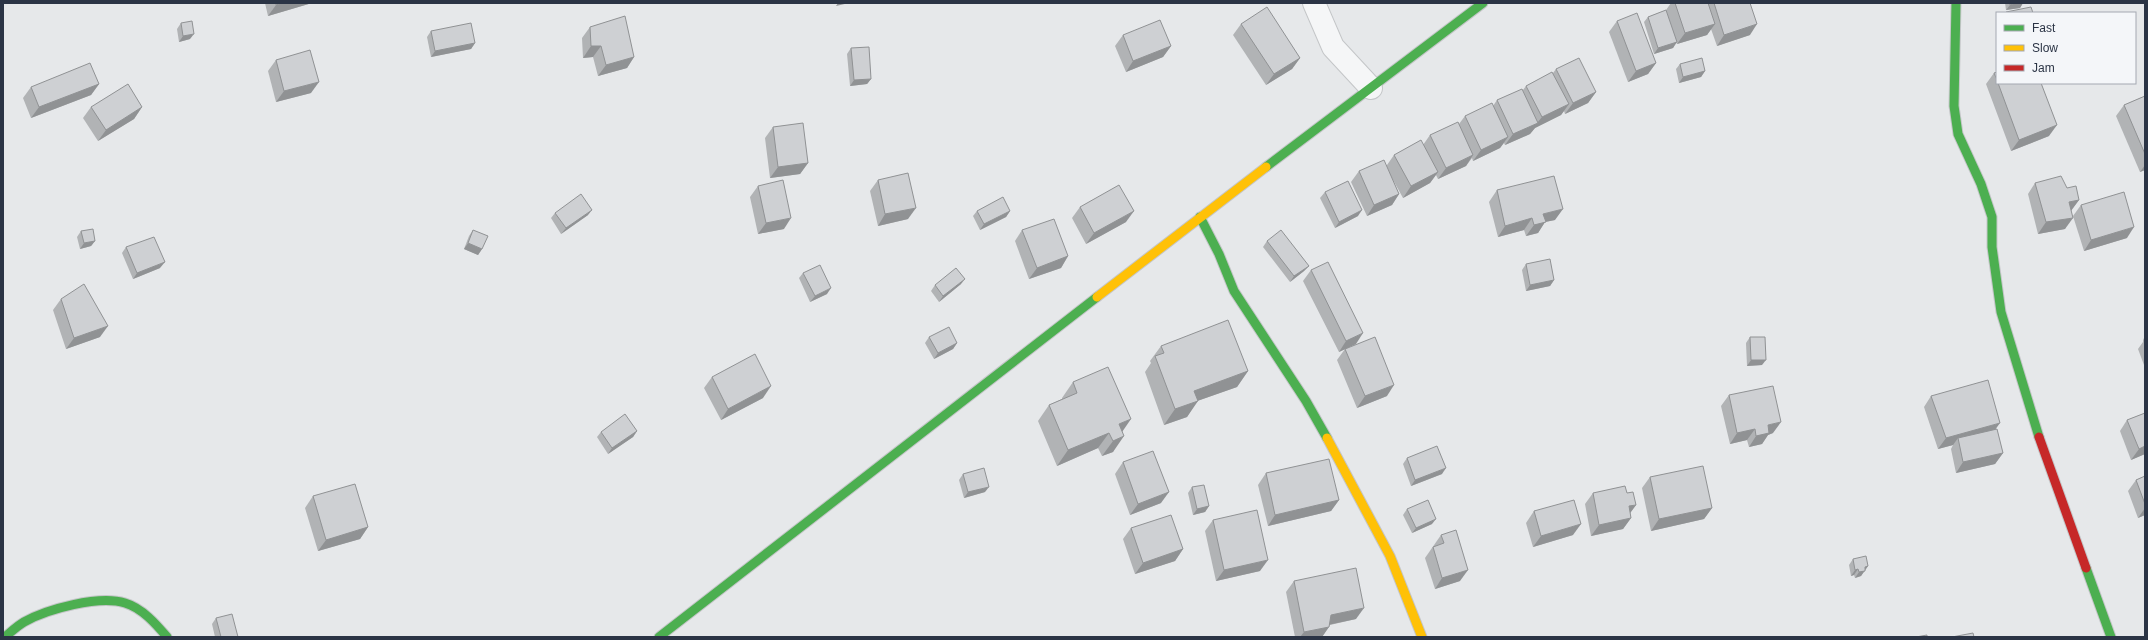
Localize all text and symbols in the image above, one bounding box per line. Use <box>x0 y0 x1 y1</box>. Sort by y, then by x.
legend <box>1996 12 2136 84</box>
text: Fast <box>2032 21 2056 35</box>
text: Slow <box>2032 41 2058 55</box>
text: Jam <box>2032 61 2055 75</box>

